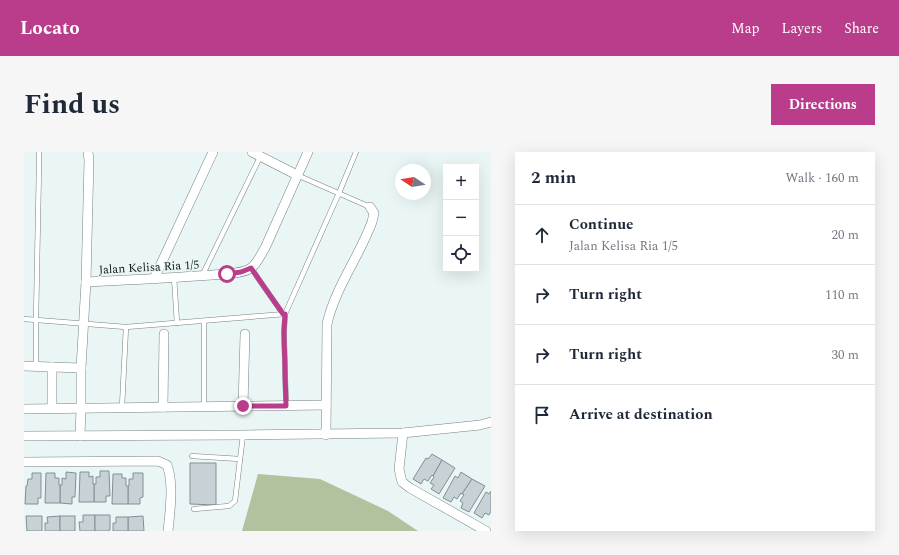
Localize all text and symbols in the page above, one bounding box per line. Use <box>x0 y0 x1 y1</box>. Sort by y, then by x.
text: Locato <box>20 14 80 43</box>
text: Map <box>731 18 760 39</box>
text: Layers <box>782 18 822 39</box>
text: Share <box>844 18 879 39</box>
text: Find us <box>24 83 120 126</box>
button: Directions <box>771 84 875 125</box>
north arrow <box>395 164 431 200</box>
map controls <box>443 164 479 272</box>
button: + <box>443 164 479 200</box>
text: 2 min <box>531 165 576 191</box>
text: Walk · 160 m <box>785 168 859 188</box>
button: − <box>443 200 479 236</box>
text: Continue <box>569 213 634 236</box>
icon: ahead <box>531 224 553 246</box>
text: 20 m <box>832 225 859 245</box>
button: locate <box>443 236 479 272</box>
text: Jalan Kelisa Ria 1/5 <box>569 236 678 256</box>
street label: Jalan Kelisa Ria 1/5 <box>98 255 200 280</box>
route start <box>218 265 236 283</box>
text: Turn right <box>569 283 642 306</box>
icon: right <box>531 284 553 306</box>
text: 110 m <box>825 285 859 305</box>
text: Turn right <box>569 343 642 366</box>
icon: right <box>531 344 553 366</box>
text: 30 m <box>832 345 859 365</box>
route end <box>234 397 252 415</box>
text: Arrive at destination <box>569 403 713 426</box>
icon: arrive <box>531 404 553 426</box>

